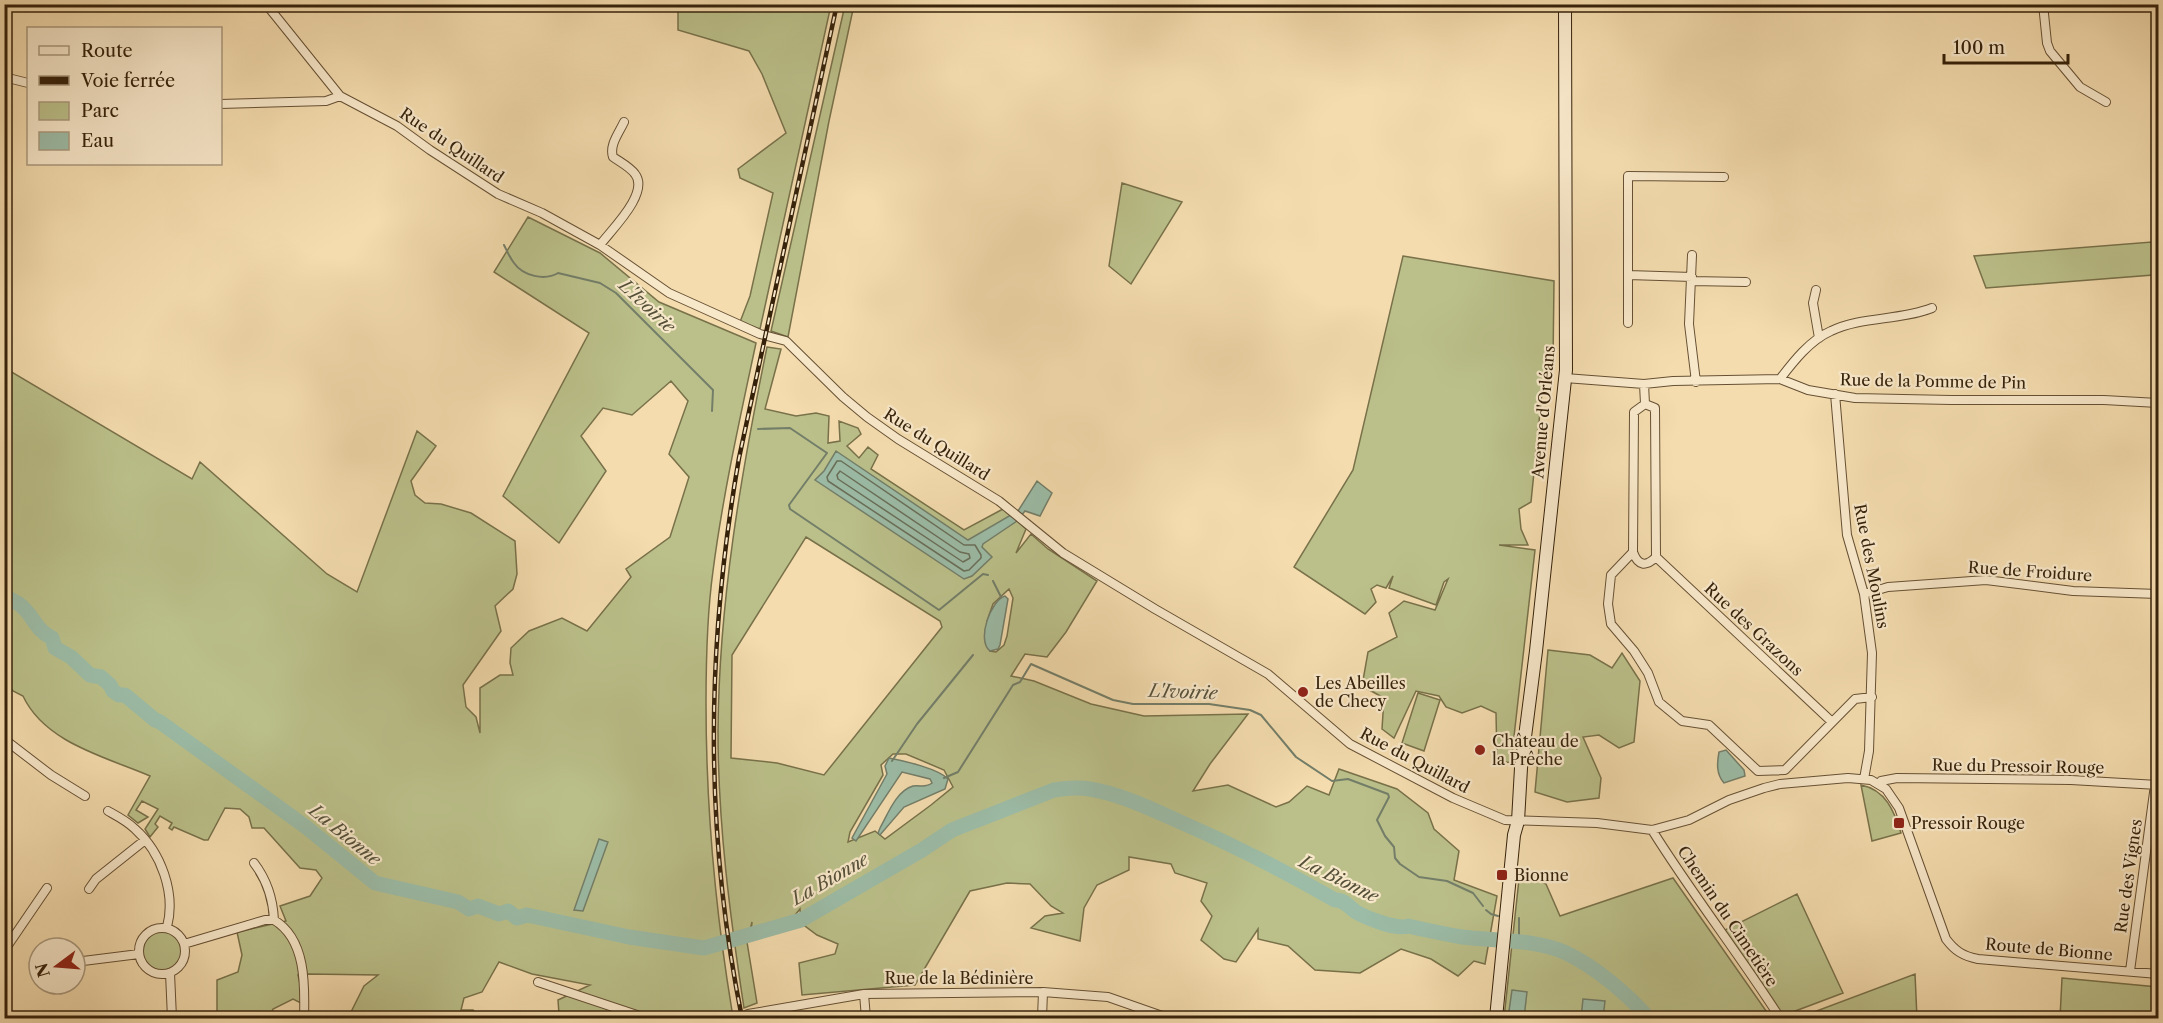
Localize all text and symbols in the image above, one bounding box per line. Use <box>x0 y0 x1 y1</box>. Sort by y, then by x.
legend <box>27 27 222 165</box>
scale bar <box>1944 27 2068 65</box>
text: 100 m <box>1953 37 2005 59</box>
text: Route <box>81 40 133 62</box>
text: Voie ferrée <box>80 70 175 92</box>
text: Parc <box>81 100 119 122</box>
street label: Rue du Quillard <box>396 103 508 187</box>
text: Eau <box>81 130 114 152</box>
water label: L'Ivoirie <box>613 273 681 338</box>
street label: Avenue d'Orléans <box>1527 345 1559 480</box>
street label: Rue de la Pomme de Pin <box>1840 369 2026 393</box>
street label: Rue du Quillard <box>880 403 994 485</box>
street label: Rue des Moulins <box>1850 502 1894 630</box>
street label: Rue de Froidure <box>1967 557 2093 585</box>
street label: Rue des Grazons <box>1700 578 1808 680</box>
place label: Les Abeilles de Checy <box>1315 673 1406 711</box>
water label: L'Ivoirie <box>1146 680 1219 704</box>
marker: Les Abeilles de Checy <box>1296 685 1310 699</box>
street label: Rue du Quillard <box>1357 723 1473 797</box>
place label: Château de la Prêche <box>1492 731 1579 769</box>
marker: Château de la Prêche <box>1473 743 1487 757</box>
street label: Rue du Pressoir Rouge <box>1932 754 2104 778</box>
water label: La Bionne <box>303 798 386 871</box>
place label: Pressoir Rouge <box>1911 813 2025 833</box>
marker: Pressoir Rouge <box>1892 816 1906 830</box>
street label: Rue des Vignes <box>2110 818 2146 934</box>
street label: Chemin du Cimetière <box>1674 842 1783 990</box>
water label: La Bionne <box>786 848 874 911</box>
water label: La Bionne <box>1294 850 1383 908</box>
place label: Bionne <box>1514 865 1569 885</box>
marker: Bionne <box>1495 868 1509 882</box>
street label: Route de Bionne <box>1984 933 2114 965</box>
north arrow <box>27 936 87 996</box>
text: N <box>31 961 54 980</box>
street label: Rue de la Bédinière <box>884 968 1034 988</box>

